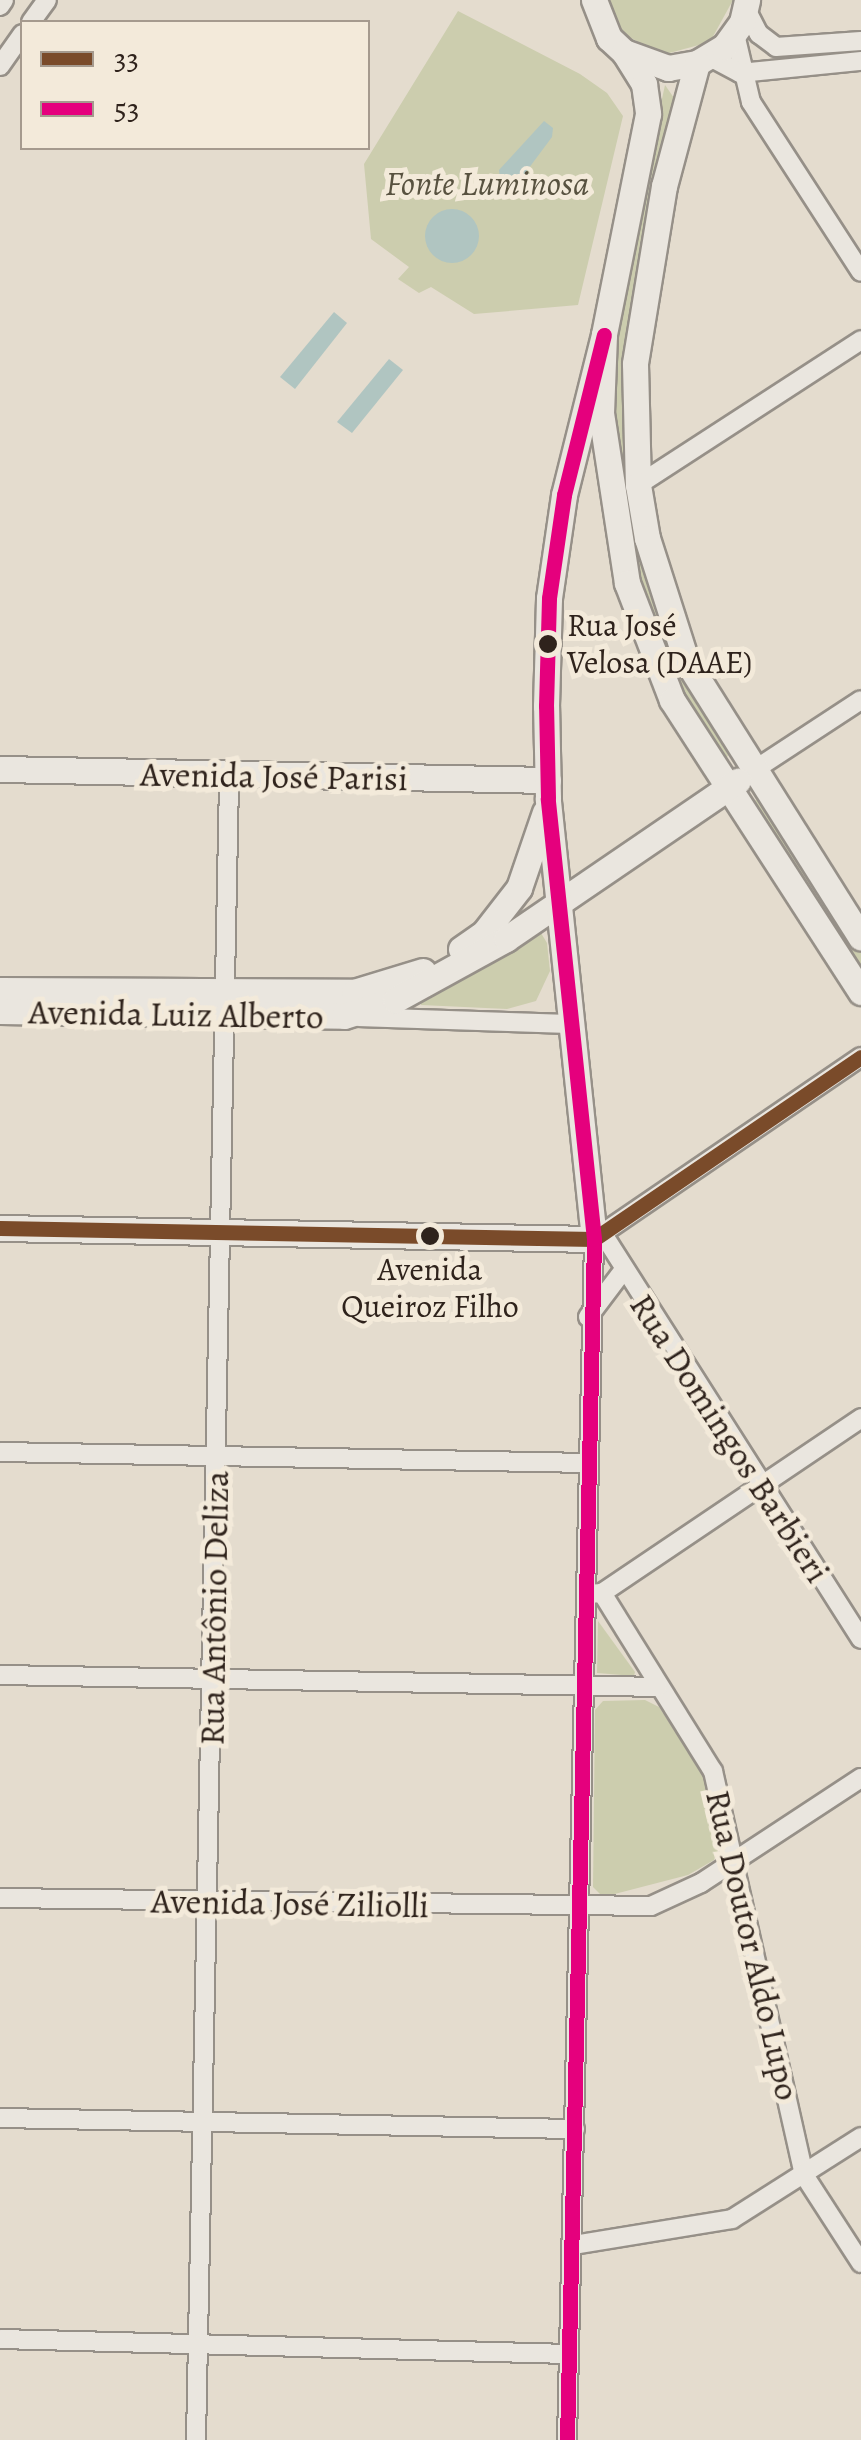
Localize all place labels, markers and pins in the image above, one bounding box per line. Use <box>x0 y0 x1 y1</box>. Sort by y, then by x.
place label: Rua José Velosa (DAAE) <box>567 607 752 682</box>
marker: Rua José Velosa (DAAE) <box>538 634 558 654</box>
marker: Avenida Queiroz Filho <box>420 1226 440 1246</box>
place label: Avenida Queiroz Filho <box>341 1251 519 1326</box>

